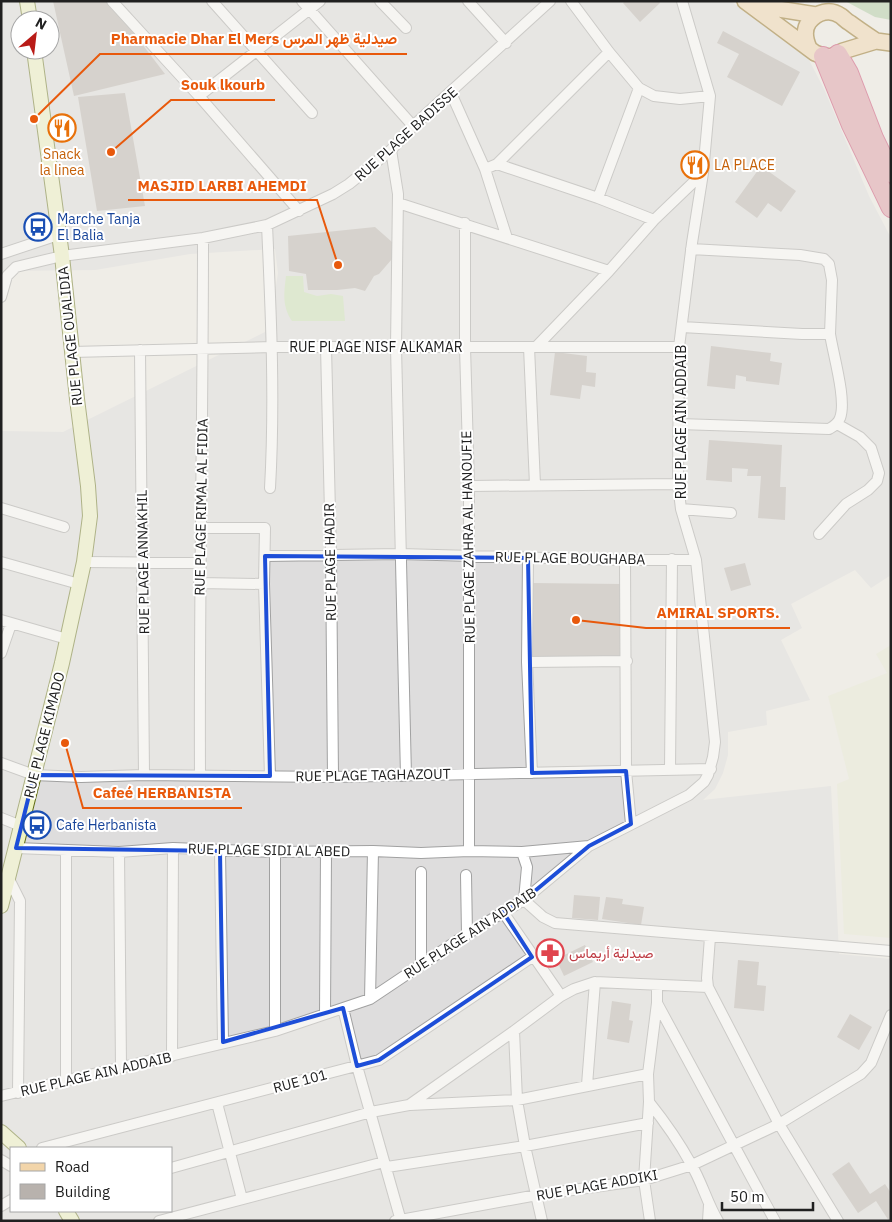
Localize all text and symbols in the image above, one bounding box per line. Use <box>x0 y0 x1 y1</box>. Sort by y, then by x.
north arrow <box>10 10 60 60</box>
text: N <box>32 13 50 34</box>
callout: Pharmacie Dhar El Mers صيدلية ظهر المرس <box>100 24 407 54</box>
text: Pharmacie Dhar El Mers صيدلية ظهر المرس <box>111 29 397 48</box>
callout: Souk lkourb <box>171 70 275 100</box>
text: Souk lkourb <box>181 75 265 94</box>
street label: RUE PLAGE BADISSE <box>351 83 461 185</box>
restaurant icon: Snack la linea <box>47 113 77 143</box>
place label: Snack la linea <box>39 145 85 179</box>
restaurant icon: LA PLACE <box>680 150 710 180</box>
place label: LA PLACE <box>714 156 775 174</box>
callout: MASJID LARBI AHEMDI <box>128 170 317 200</box>
text: MASJID LARBI AHEMDI <box>138 176 306 195</box>
place label: Marche Tanja El Balia <box>57 210 141 244</box>
bus stop icon: Marche Tanja El Balia <box>23 212 53 242</box>
street label: RUE PLAGE OUALIDIA <box>54 265 86 407</box>
street label: RUE PLAGE NISF ALKAMAR <box>289 338 463 356</box>
street label: RUE PLAGE AIN ADDAIB <box>672 345 690 499</box>
street label: RUE PLAGE RIMAL AL FIDIA <box>190 418 212 596</box>
street label: RUE PLAGE ZAHRA AL HANOUFIE <box>457 430 479 644</box>
street label: RUE PLAGE ANNAKHIL <box>133 490 153 634</box>
street label: RUE PLAGE HADIR <box>320 503 340 621</box>
street label: RUE PLAGE BOUGHABA <box>495 548 645 568</box>
callout: AMIRAL SPORTS. <box>646 598 790 628</box>
text: AMIRAL SPORTS. <box>656 603 780 622</box>
street label: RUE PLAGE KIMADO <box>20 670 68 800</box>
street label: RUE PLAGE TAGHAZOUT <box>295 765 451 785</box>
callout: Cafeé HERBANISTA <box>83 778 242 808</box>
text: Cafeé HERBANISTA <box>93 783 231 802</box>
bus stop icon: Cafe Herbanista <box>22 810 52 840</box>
place label: Cafe Herbanista <box>56 816 157 834</box>
street label: RUE PLAGE SIDI AL ABED <box>188 840 350 860</box>
street label: RUE PLAGE AIN ADDAIB <box>400 883 540 983</box>
pharmacy icon: صيدلية أريماس <box>535 938 565 968</box>
place label: صيدلية أريماس <box>569 944 654 962</box>
street label: RUE PLAGE AIN ADDAIB <box>19 1048 173 1100</box>
street label: RUE 101 <box>271 1065 329 1097</box>
legend <box>10 1147 172 1212</box>
text: Road <box>55 1157 90 1176</box>
street label: RUE PLAGE ADDIKI <box>535 1165 659 1205</box>
scale bar <box>722 1180 813 1212</box>
text: Building <box>55 1182 110 1201</box>
text: 50 m <box>730 1187 765 1206</box>

